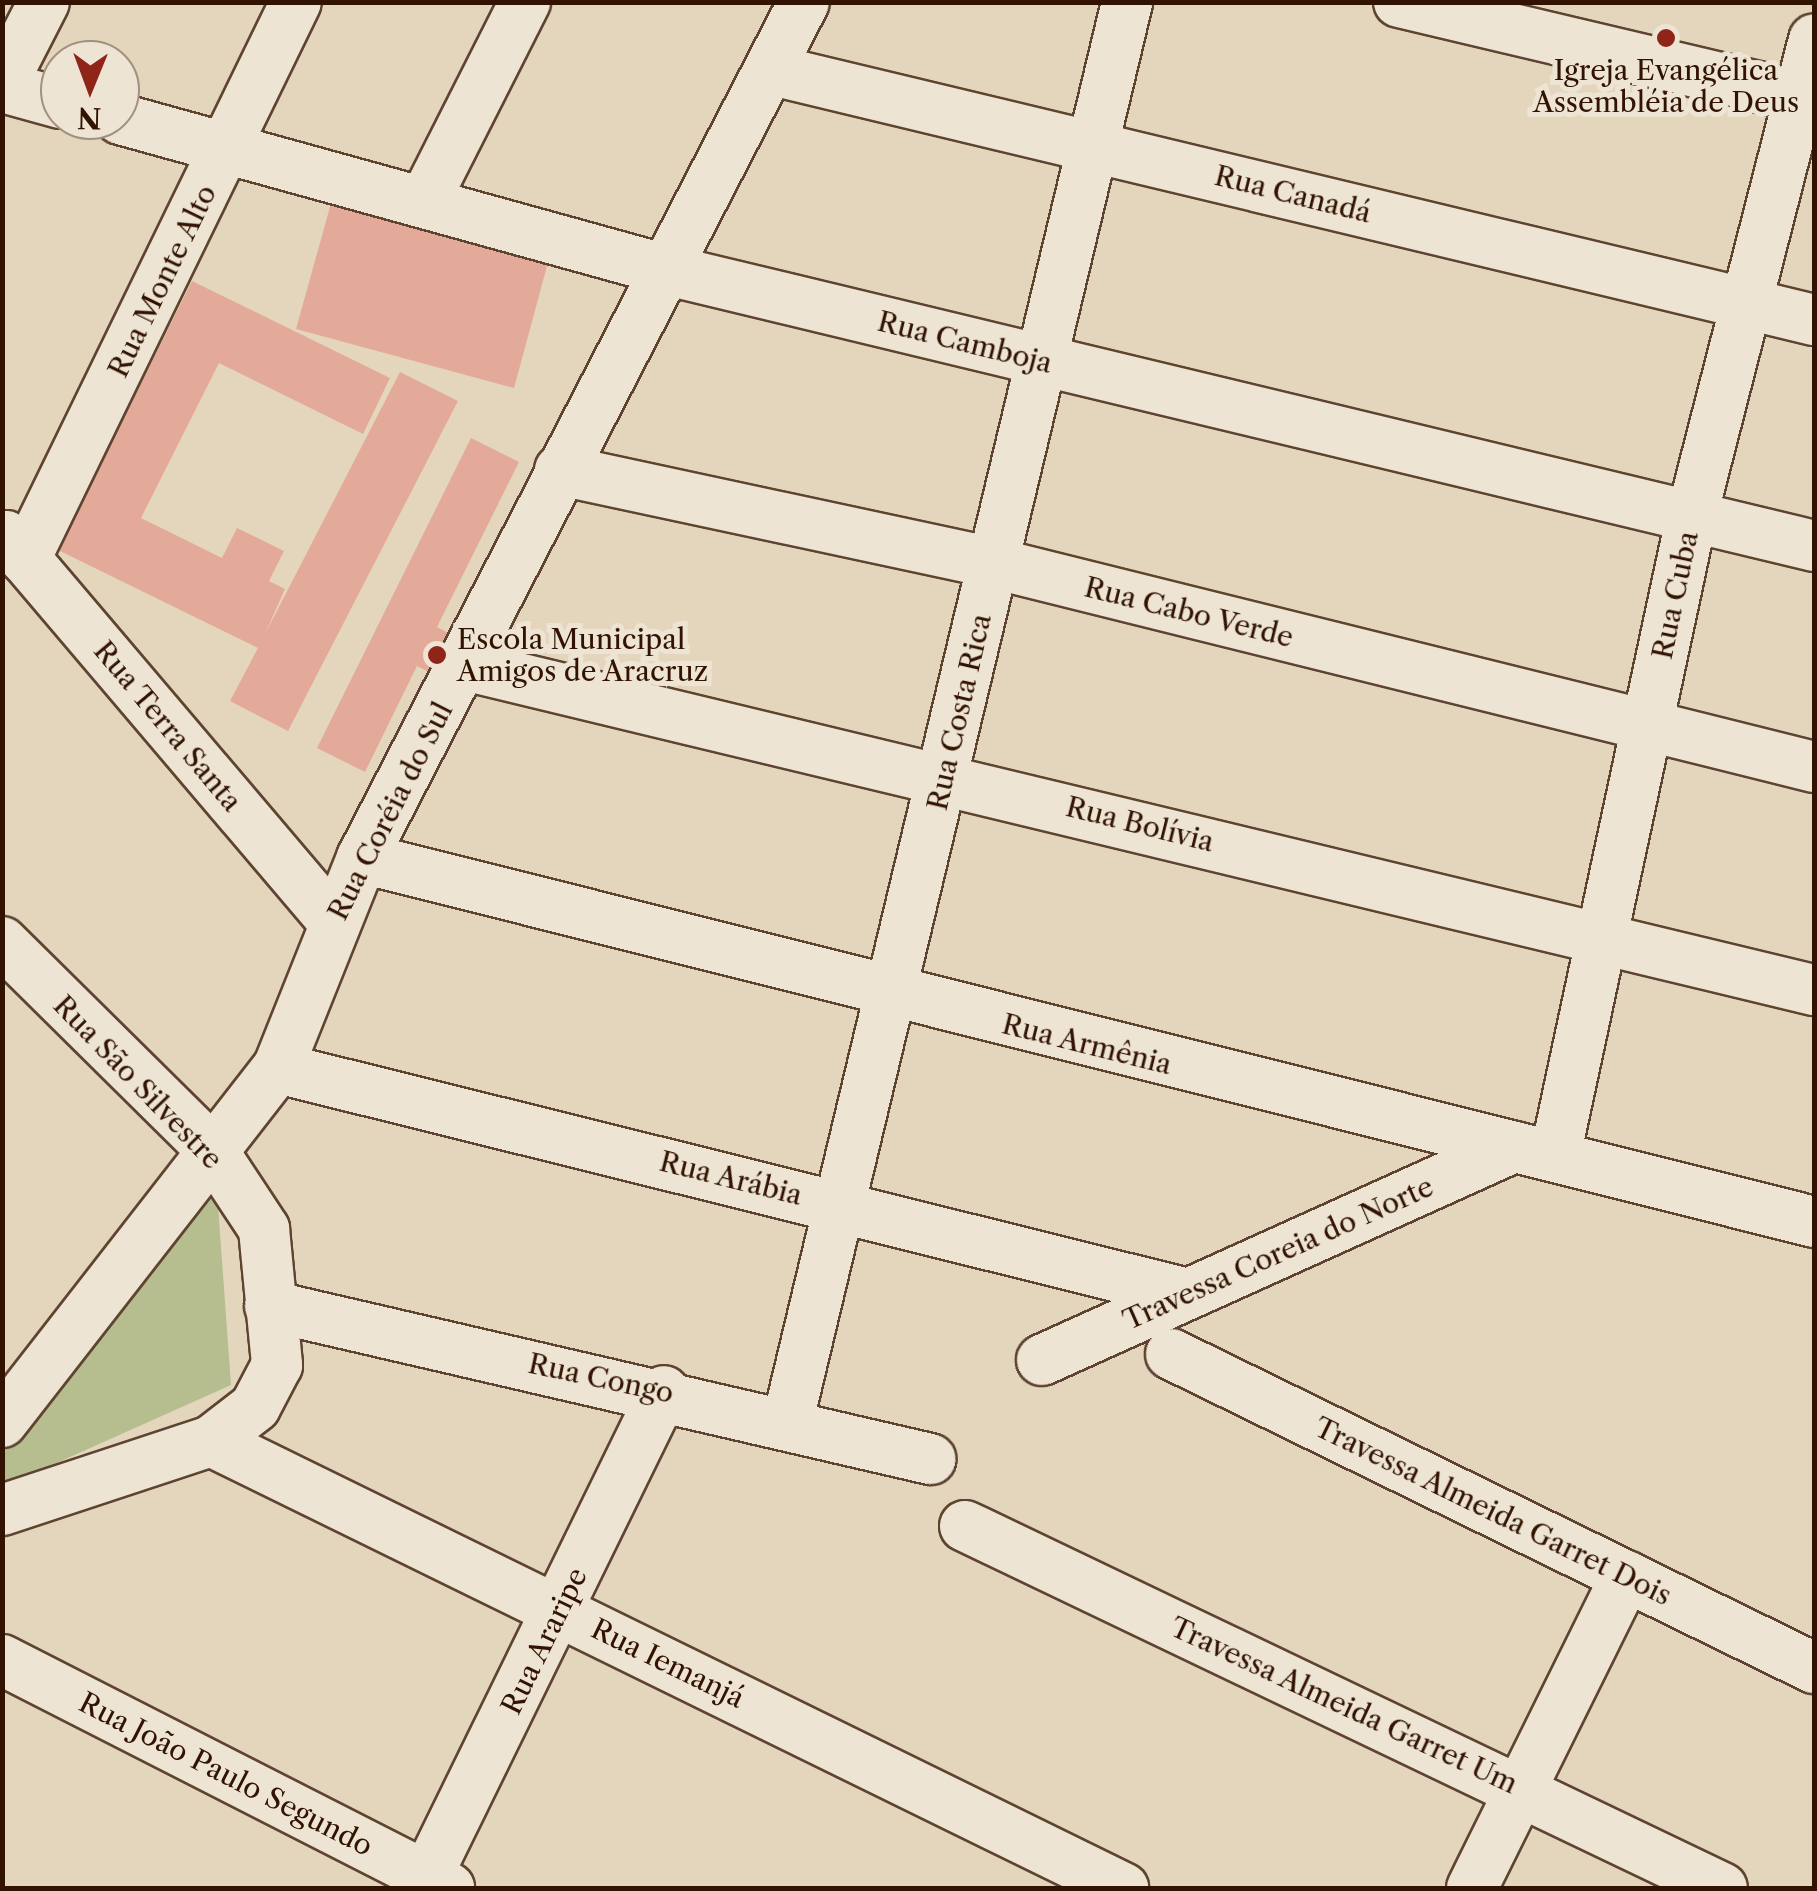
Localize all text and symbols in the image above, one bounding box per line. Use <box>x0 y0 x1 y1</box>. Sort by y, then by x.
marker: Igreja Evangélica Assembléia de Deus <box>1655 27 1677 49</box>
north arrow <box>40 40 140 140</box>
place label: Igreja Evangélica Assembléia de Deus <box>1533 53 1799 119</box>
text: N <box>77 101 102 135</box>
street label: Rua Canadá <box>1211 158 1375 230</box>
street label: Rua Monte Alto <box>101 179 223 383</box>
street label: Rua Camboja <box>874 304 1056 380</box>
street label: Rua Cuba <box>1645 528 1705 662</box>
street label: Rua Cabo Verde <box>1080 570 1298 654</box>
street label: Rua Costa Rica <box>920 610 998 814</box>
place label: Escola Municipal Amigos de Aracruz <box>457 622 709 688</box>
street label: Rua Terra Santa <box>87 634 249 818</box>
marker: Escola Municipal Amigos de Aracruz <box>426 644 448 666</box>
street label: Rua Coréia do Sul <box>320 696 460 926</box>
street label: Rua Bolívia <box>1062 789 1218 859</box>
street label: Rua São Silvestre <box>47 988 229 1176</box>
street label: Rua Armênia <box>998 1007 1176 1081</box>
street label: Rua Arábia <box>655 1144 807 1212</box>
street label: Travessa Coreia do Norte <box>1117 1169 1439 1337</box>
street label: Rua Congo <box>525 1346 677 1410</box>
street label: Travessa Almeida Garret Dois <box>1308 1409 1678 1613</box>
street label: Rua Araripe <box>494 1562 594 1720</box>
street label: Travessa Almeida Garret Um <box>1164 1609 1524 1801</box>
street label: Rua Iemanjá <box>586 1611 750 1715</box>
street label: Rua João Paulo Segundo <box>73 1685 379 1863</box>

